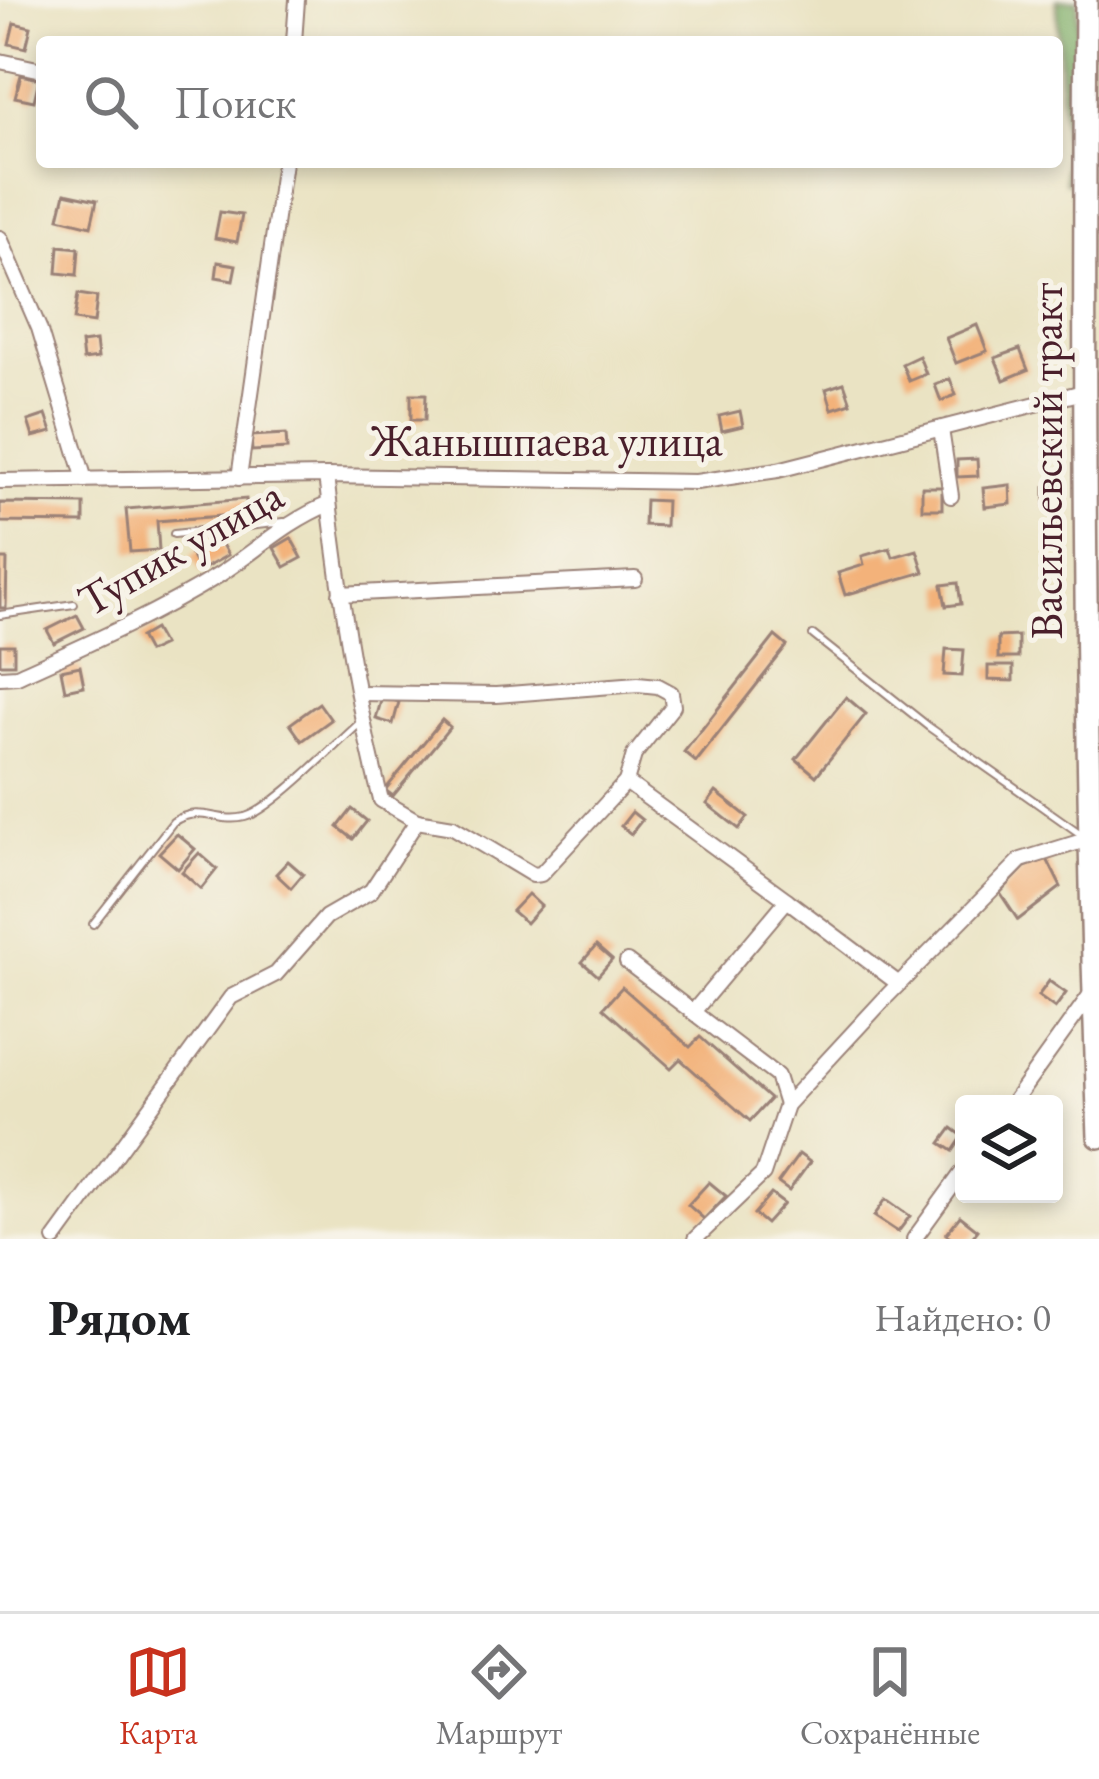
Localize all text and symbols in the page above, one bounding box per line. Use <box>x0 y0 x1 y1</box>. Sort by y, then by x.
search box <box>36 36 1063 168</box>
icon: search <box>78 69 144 135</box>
text: Поиск <box>174 73 296 131</box>
street label: Васильевский тракт <box>1017 283 1075 639</box>
street label: Жанышпаева улица <box>368 411 723 469</box>
street label: Тупик улица <box>67 465 293 629</box>
map controls <box>955 1095 1063 1203</box>
button: layers <box>955 1095 1063 1203</box>
text: Рядом <box>48 1284 191 1350</box>
text: Найдено: 0 <box>874 1292 1051 1343</box>
tab: Карта <box>119 1639 198 1754</box>
tab: Маршрут <box>436 1639 562 1754</box>
tab: Сохранённые <box>800 1639 980 1754</box>

